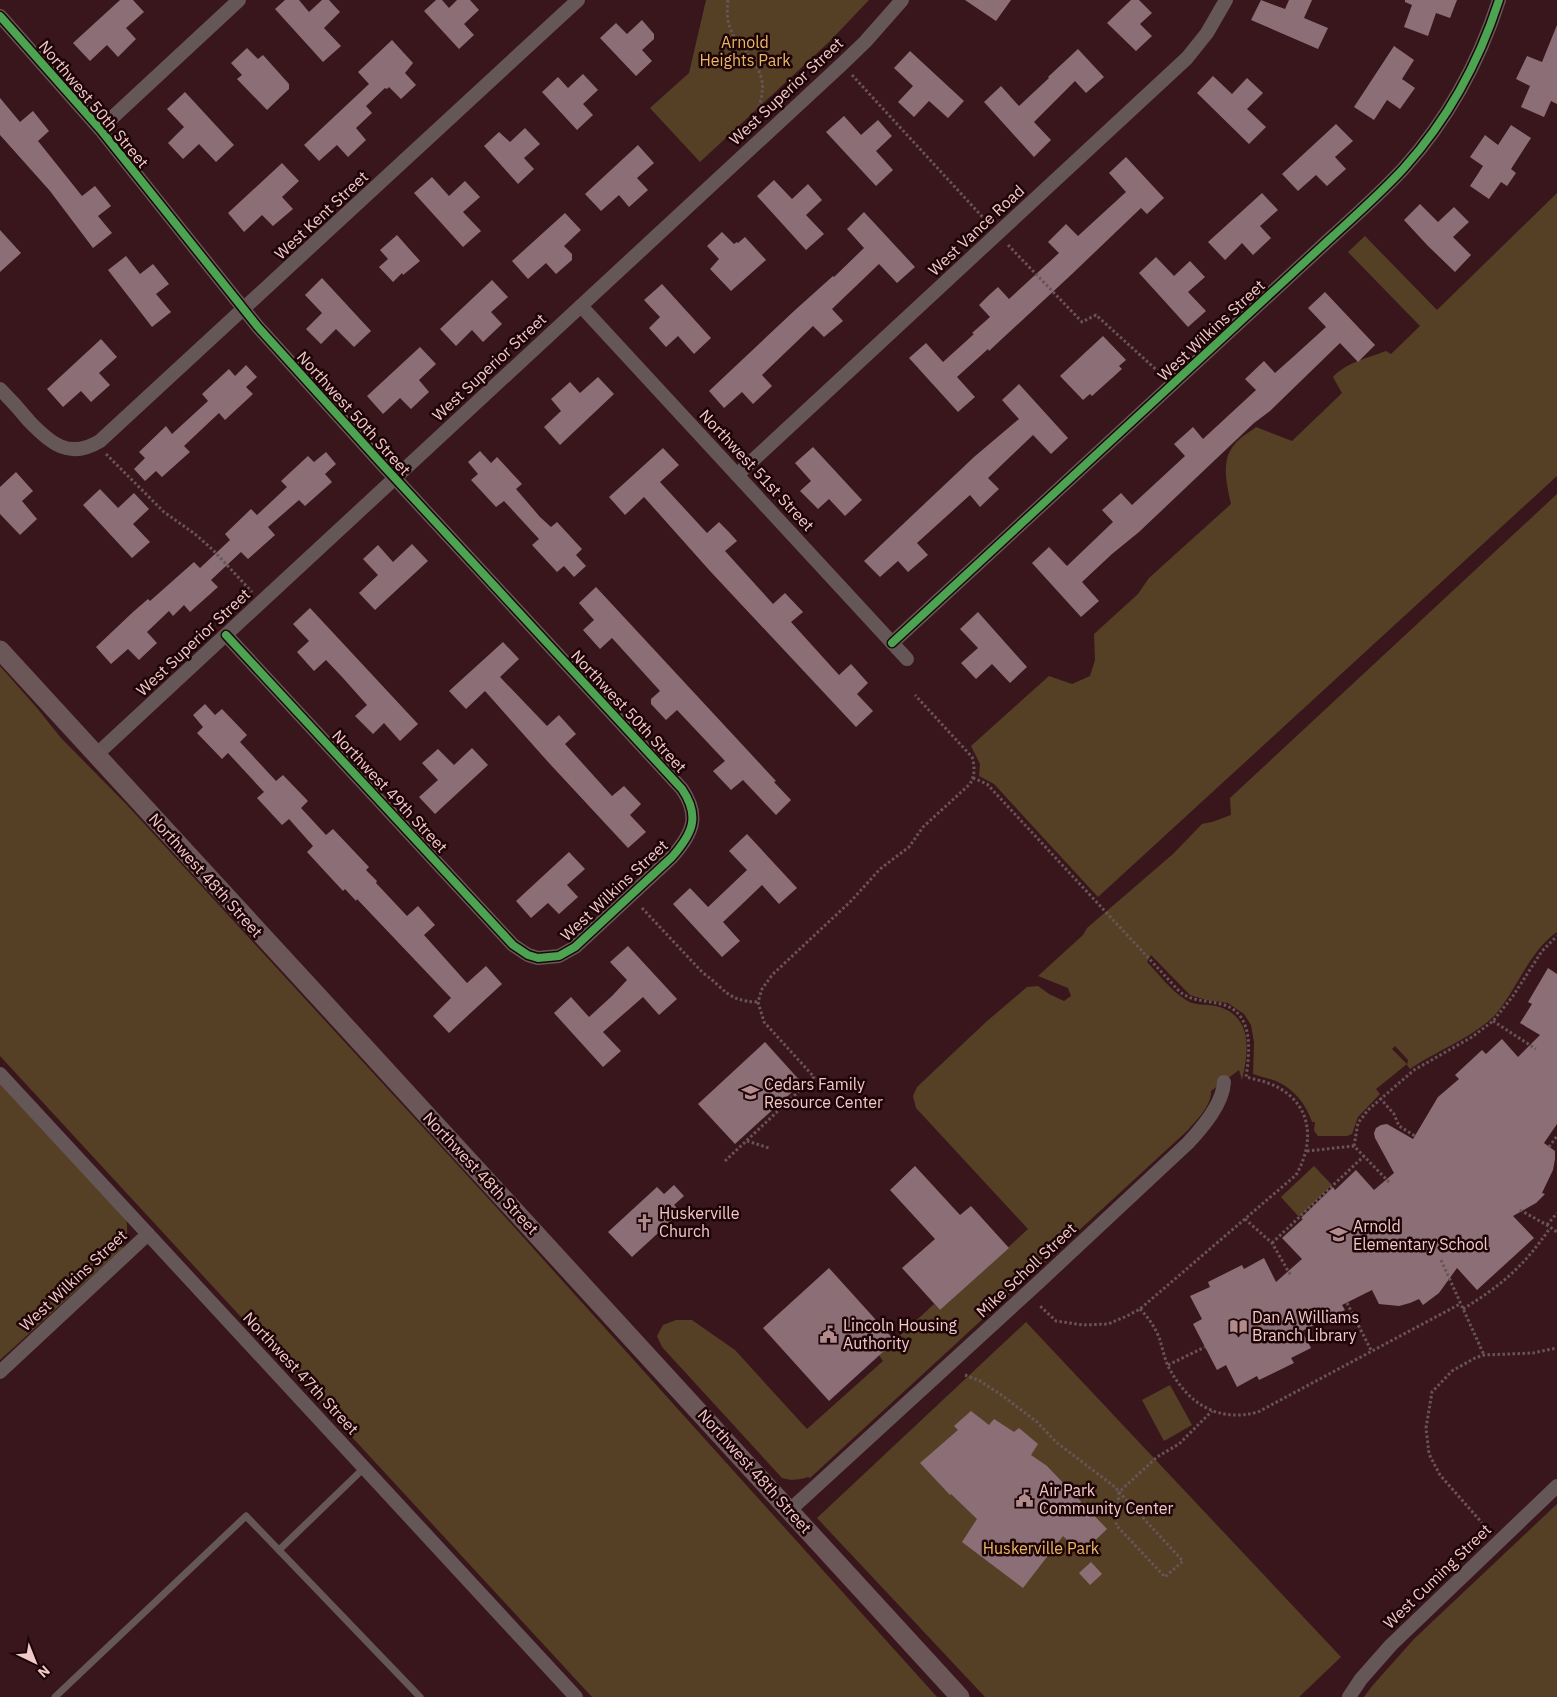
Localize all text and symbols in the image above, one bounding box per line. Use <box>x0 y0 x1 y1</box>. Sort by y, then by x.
park label: Arnold Heights Park <box>699 32 791 70</box>
street label: West Superior Street <box>725 33 847 149</box>
street label: Northwest 50th Street <box>35 36 153 172</box>
street label: West Kent Street <box>270 167 372 263</box>
street label: West Vance Road <box>924 180 1028 280</box>
street label: West Wilkins Street <box>1153 275 1269 385</box>
street label: West Superior Street <box>428 309 550 425</box>
street label: Northwest 50th Street <box>293 347 415 479</box>
street label: Northwest 51st Street <box>695 405 819 535</box>
street label: West Superior Street <box>132 584 254 700</box>
street label: Northwest 50th Street <box>567 646 691 776</box>
street label: Northwest 49th Street <box>328 726 452 856</box>
street label: Northwest 48th Street <box>145 809 267 941</box>
street label: West Wilkins Street <box>556 835 672 945</box>
place label: Cedars Family Resource Center <box>764 1074 883 1112</box>
school or university icon: Cedars Family Resource Center <box>740 1083 760 1103</box>
street label: Northwest 48th Street <box>419 1108 543 1238</box>
place label: Huskerville Church <box>659 1203 740 1241</box>
church icon: Huskerville Church <box>635 1212 655 1232</box>
place label: Arnold Elementary School <box>1353 1216 1488 1254</box>
street label: Mike Scholl Street <box>972 1219 1080 1321</box>
street label: West Wilkins Street <box>15 1225 131 1335</box>
school or university icon: Arnold Elementary School <box>1329 1225 1349 1245</box>
place label: Dan A Williams Branch Library <box>1252 1307 1359 1345</box>
street label: Northwest 47th Street <box>239 1308 363 1438</box>
place label: Lincoln Housing Authority <box>843 1315 957 1353</box>
library icon: Dan A Williams Branch Library <box>1228 1316 1248 1336</box>
public building icon: Lincoln Housing Authority <box>819 1324 839 1344</box>
street label: Northwest 48th Street <box>694 1405 816 1537</box>
place label: Air Park Community Center <box>1039 1480 1174 1518</box>
public building icon: Air Park Community Center <box>1015 1489 1035 1509</box>
street label: West Cuming Street <box>1379 1519 1495 1633</box>
park label: Huskerville Park <box>983 1538 1100 1558</box>
north arrow <box>10 1637 60 1687</box>
text: N <box>34 1661 54 1682</box>

